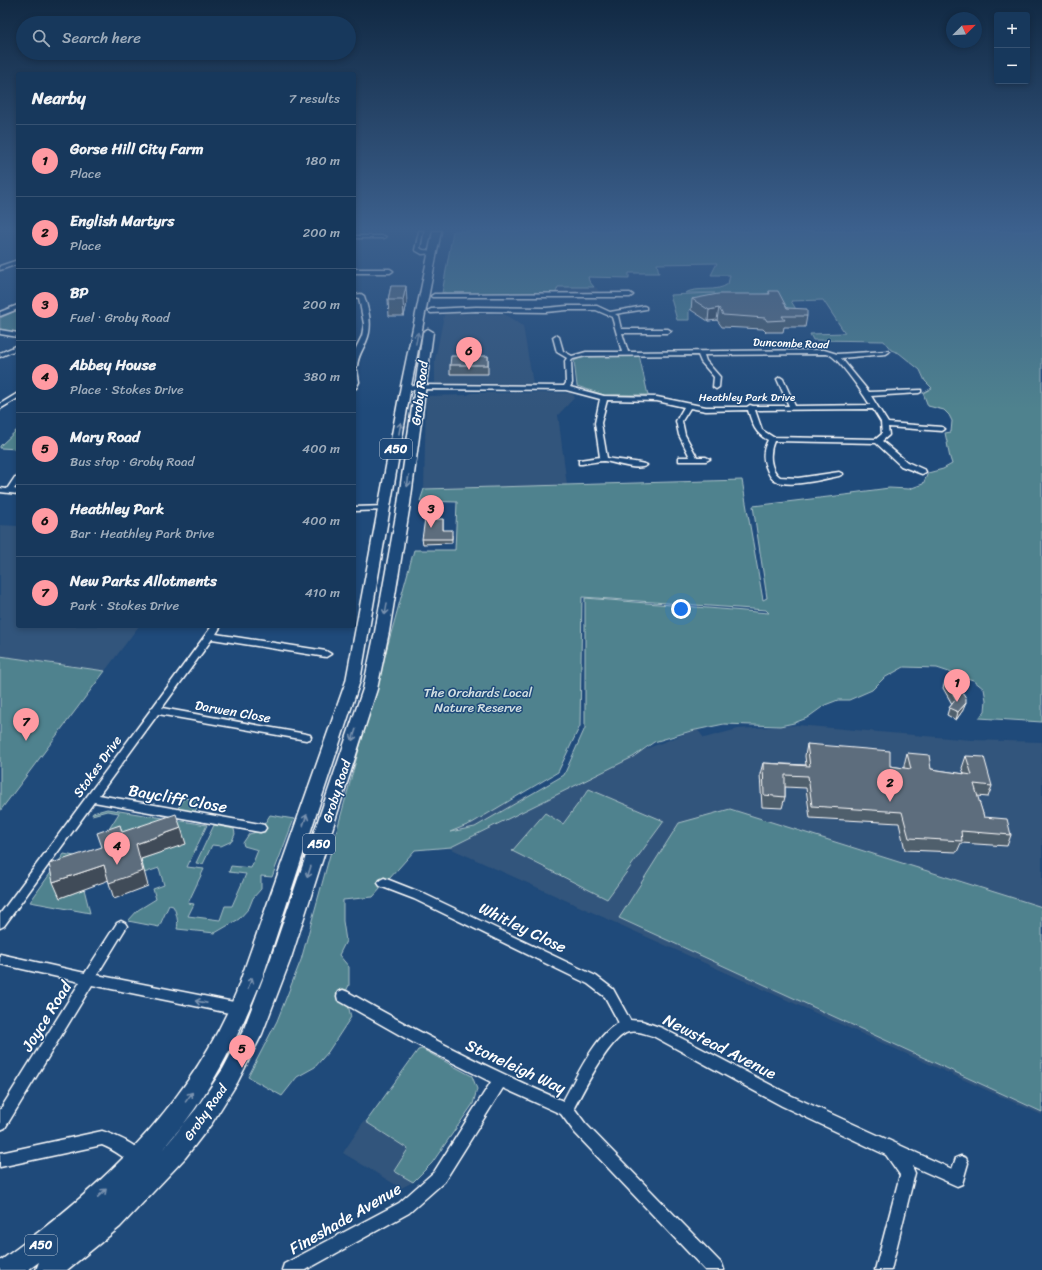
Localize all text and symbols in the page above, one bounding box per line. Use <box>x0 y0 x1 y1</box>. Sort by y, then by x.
north arrow <box>946 12 982 48</box>
map controls <box>994 12 1030 84</box>
button: + <box>994 12 1030 48</box>
search box <box>16 16 356 60</box>
text: Search here <box>62 25 141 51</box>
icon: search <box>30 27 52 49</box>
button: − <box>994 48 1030 84</box>
text: Nearby <box>32 83 86 113</box>
text: 7 results <box>289 87 340 110</box>
text: Gorse Hill City Farm <box>70 136 203 162</box>
text: 1 <box>42 149 48 172</box>
text: 180 m <box>305 149 340 172</box>
text: Place <box>70 162 101 185</box>
text: English Martyrs <box>70 208 174 234</box>
text: 2 <box>41 221 49 244</box>
text: 200 m <box>303 221 340 244</box>
text: Place <box>70 234 101 257</box>
text: BP <box>70 280 88 306</box>
text: 3 <box>41 293 49 316</box>
text: 200 m <box>303 293 340 316</box>
text: Fuel · Groby Road <box>70 306 170 329</box>
one-way arrow <box>414 332 422 345</box>
street label: Duncombe Road <box>753 333 830 354</box>
pin: 6 <box>456 337 482 370</box>
text: Abbey House <box>70 352 156 378</box>
street label: Groby Road <box>404 358 435 427</box>
text: 4 <box>41 365 49 388</box>
text: 380 m <box>303 365 340 388</box>
text: Place · Stokes Drive <box>70 378 184 401</box>
street label: Heathley Park Drive <box>699 388 796 407</box>
one-way arrow <box>396 422 404 435</box>
text: Mary Road <box>70 424 140 450</box>
text: 5 <box>41 437 49 460</box>
text: 400 m <box>302 437 340 460</box>
road number: A50 <box>380 439 412 459</box>
text: Bus stop · Groby Road <box>70 450 194 473</box>
one-way arrow <box>404 474 412 487</box>
pin: 3 <box>418 495 444 528</box>
text: Heathley Park <box>70 496 164 522</box>
text: 6 <box>41 509 49 532</box>
text: 400 m <box>302 509 340 532</box>
text: Bar · Heathley Park Drive <box>70 522 214 545</box>
text: New Parks Allotments <box>70 568 217 594</box>
text: 7 <box>41 581 49 604</box>
text: 410 m <box>305 581 340 604</box>
text: Park · Stokes Drive <box>70 594 179 617</box>
your location <box>671 599 691 619</box>
one-way arrow <box>382 602 390 615</box>
pin: 1 <box>944 669 970 702</box>
park label: The Orchards Local Nature Reserve <box>424 681 532 719</box>
street label: Darwen Close <box>193 694 273 730</box>
pin: 7 <box>13 708 39 741</box>
one-way arrow <box>350 729 358 741</box>
street label: Stokes Drive <box>67 730 128 802</box>
street label: Groby Road <box>316 756 358 826</box>
pin: 2 <box>877 769 903 802</box>
street label: Baycliff Close <box>126 776 230 821</box>
one-way arrow <box>302 814 310 826</box>
pin: 4 <box>104 832 130 865</box>
road number: A50 <box>303 834 335 854</box>
one-way arrow <box>305 866 313 878</box>
street label: Whitley Close <box>474 894 572 961</box>
street label: Joyce Road <box>13 974 80 1058</box>
one-way arrow <box>247 977 254 989</box>
one-way arrow <box>195 997 208 1005</box>
street label: Newstead Avenue <box>658 1005 782 1088</box>
street label: Stoneleigh Way <box>461 1031 572 1103</box>
pin: 5 <box>229 1035 255 1068</box>
street label: Groby Road <box>177 1078 234 1145</box>
one-way arrow <box>184 1092 193 1103</box>
street label: Fineshade Avenue <box>283 1174 407 1263</box>
one-way arrow <box>97 1189 107 1198</box>
road number: A50 <box>25 1235 57 1255</box>

